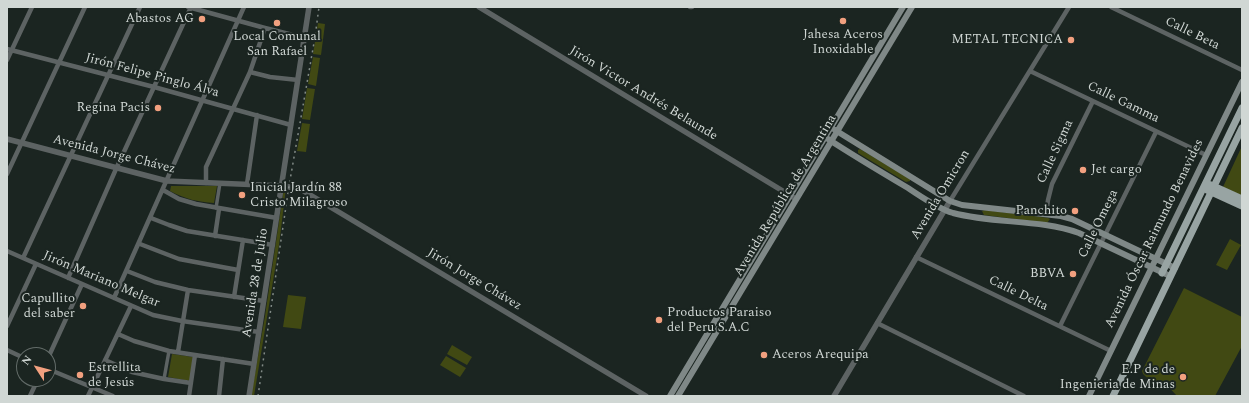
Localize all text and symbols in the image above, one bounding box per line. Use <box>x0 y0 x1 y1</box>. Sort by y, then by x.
place label: Abastos AG <box>125 11 194 27</box>
marker: Abastos AG <box>197 14 207 24</box>
street label: Calle Beta <box>1162 14 1222 54</box>
marker: Jahesa Aceros Inoxidable <box>838 16 848 26</box>
marker: Local Comunal San Rafael <box>272 18 282 28</box>
place label: Jahesa Aceros Inoxidable <box>803 27 883 58</box>
place label: Local Comunal San Rafael <box>233 29 321 60</box>
place label: METAL TECNICA <box>952 32 1063 48</box>
marker: METAL TECNICA <box>1066 35 1076 45</box>
street label: Jirón Victor Andrés Belaunde <box>566 43 720 145</box>
street label: Jirón Felipe Pinglo Álva <box>83 51 221 101</box>
street label: Calle Gamma <box>1085 79 1161 127</box>
place label: Regina Pacis <box>77 100 150 116</box>
marker: Regina Pacis <box>153 103 163 113</box>
street label: Avenida República de Argentina <box>731 112 841 280</box>
street label: Calle Sigma <box>1034 118 1078 186</box>
street label: Avenida Jorge Chávez <box>51 132 177 178</box>
street label: Avenida Óscar Raimundo Benavides <box>1102 137 1208 331</box>
street label: Avenida Omicron <box>908 147 974 243</box>
place label: Jet cargo <box>1091 162 1142 178</box>
marker: Jet cargo <box>1078 165 1088 175</box>
place label: Inicial Jardín 88 Cristo Milagroso <box>250 180 347 211</box>
street label: Calle Omega <box>1076 187 1122 261</box>
marker: Inicial Jardín 88 Cristo Milagroso <box>237 190 247 200</box>
place label: Panchito <box>1016 203 1067 219</box>
marker: Panchito <box>1070 206 1080 216</box>
street label: Avenida 28 de Julio <box>240 227 272 339</box>
street label: Jirón Jorge Chávez <box>424 246 524 314</box>
street label: Jirón Mariano Melgar <box>40 248 162 312</box>
place label: BBVA <box>1030 266 1065 282</box>
marker: BBVA <box>1068 269 1078 279</box>
street label: Calle Delta <box>986 273 1050 315</box>
place label: Capullito del saber <box>21 291 75 322</box>
marker: Capullito del saber <box>78 301 88 311</box>
place label: Productos Paraiso del Peru S.A.C <box>667 305 771 336</box>
marker: Productos Paraiso del Peru S.A.C <box>654 315 664 325</box>
north arrow <box>16 347 56 387</box>
place label: Aceros Arequipa <box>772 347 869 363</box>
marker: Aceros Arequipa <box>759 350 769 360</box>
text: N <box>17 352 36 369</box>
place label: Estrellita de Jesús <box>88 360 141 391</box>
place label: E.P de de Ingenieria de Minas <box>1060 362 1175 393</box>
marker: Estrellita de Jesús <box>75 370 85 380</box>
marker: E.P de de Ingenieria de Minas <box>1178 372 1188 382</box>

